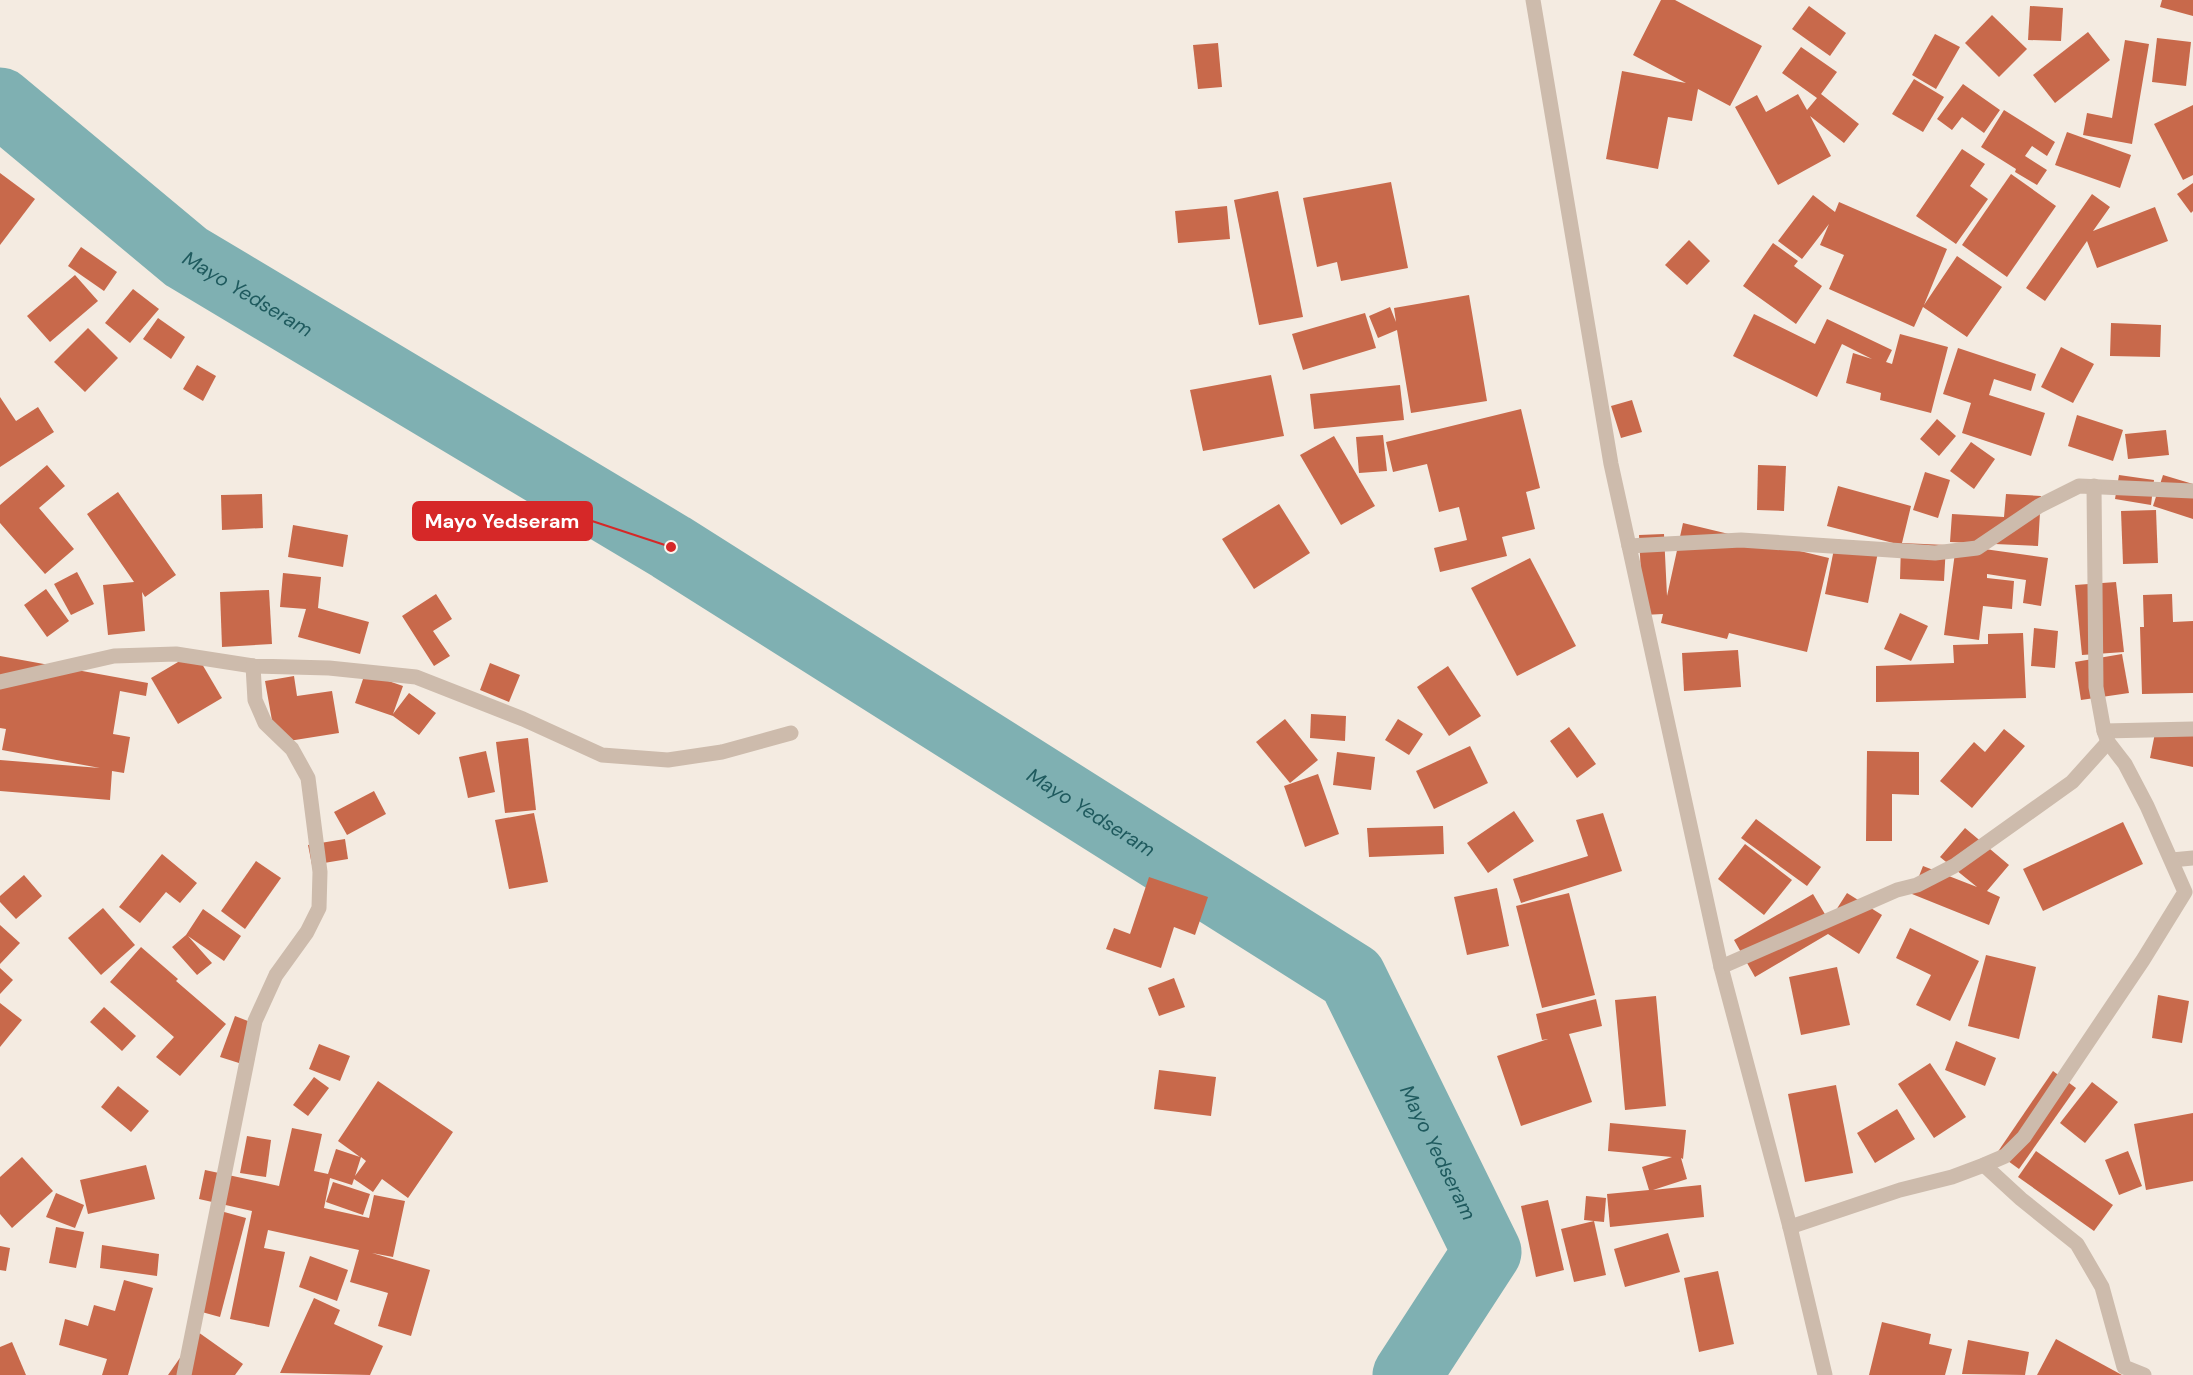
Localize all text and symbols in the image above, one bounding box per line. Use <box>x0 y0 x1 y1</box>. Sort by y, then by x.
water label: Mayo Yedseram <box>178 245 317 343</box>
callout: Mayo Yedseram <box>413 502 592 540</box>
text: Mayo Yedseram <box>425 508 579 534</box>
water label: Mayo Yedseram <box>1022 762 1160 862</box>
water label: Mayo Yedseram <box>1394 1081 1482 1224</box>

